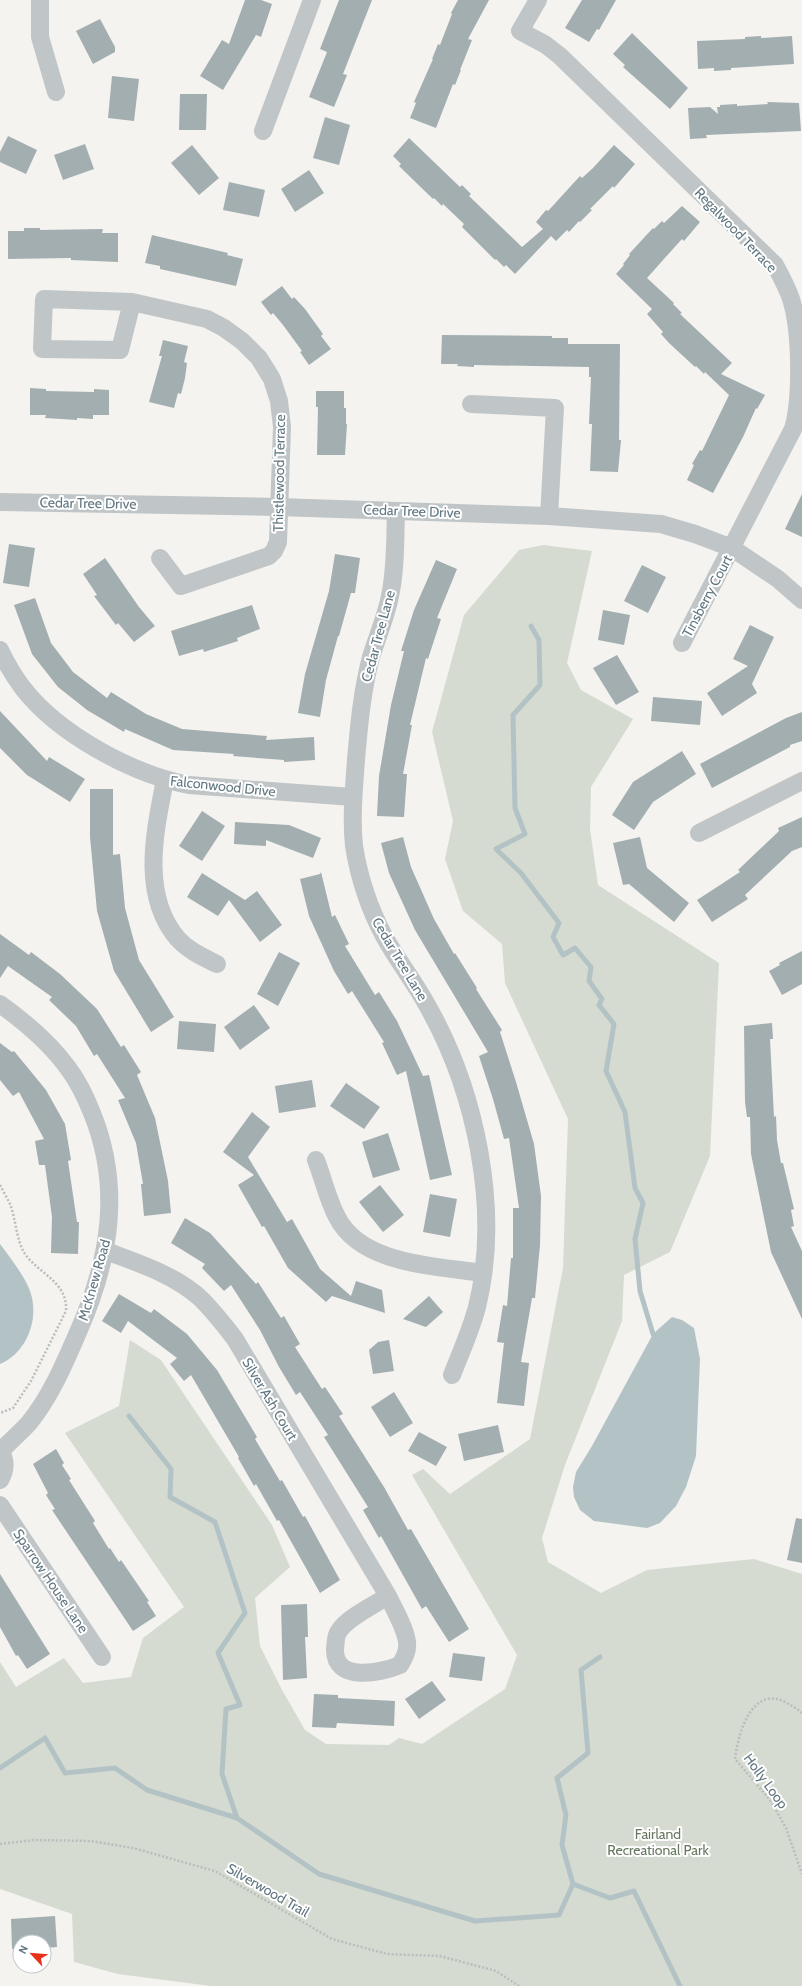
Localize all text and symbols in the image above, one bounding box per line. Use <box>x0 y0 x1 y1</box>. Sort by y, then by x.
street label: Regalwood Terrace <box>691 184 781 276</box>
street label: Thistlewood Terrace <box>269 414 289 532</box>
street label: Cedar Tree Drive <box>39 493 137 513</box>
street label: Cedar Tree Drive <box>363 500 461 522</box>
street label: Tinsberry Court <box>678 552 736 640</box>
street label: Cedar Tree Lane <box>357 588 399 684</box>
street label: Falconwood Drive <box>169 772 277 800</box>
street label: Cedar Tree Lane <box>368 914 432 1004</box>
street label: McKnew Road <box>74 1237 114 1323</box>
street label: Silver Ash Court <box>238 1354 302 1444</box>
street label: Sparrow House Lane <box>9 1525 93 1637</box>
street label: Holly Loop <box>740 1750 792 1812</box>
park label: Fairland Recreational Park <box>607 1825 709 1859</box>
street label: Silverwood Trail <box>223 1859 313 1921</box>
north arrow <box>12 1934 52 1974</box>
text: N <box>15 1943 31 1956</box>

